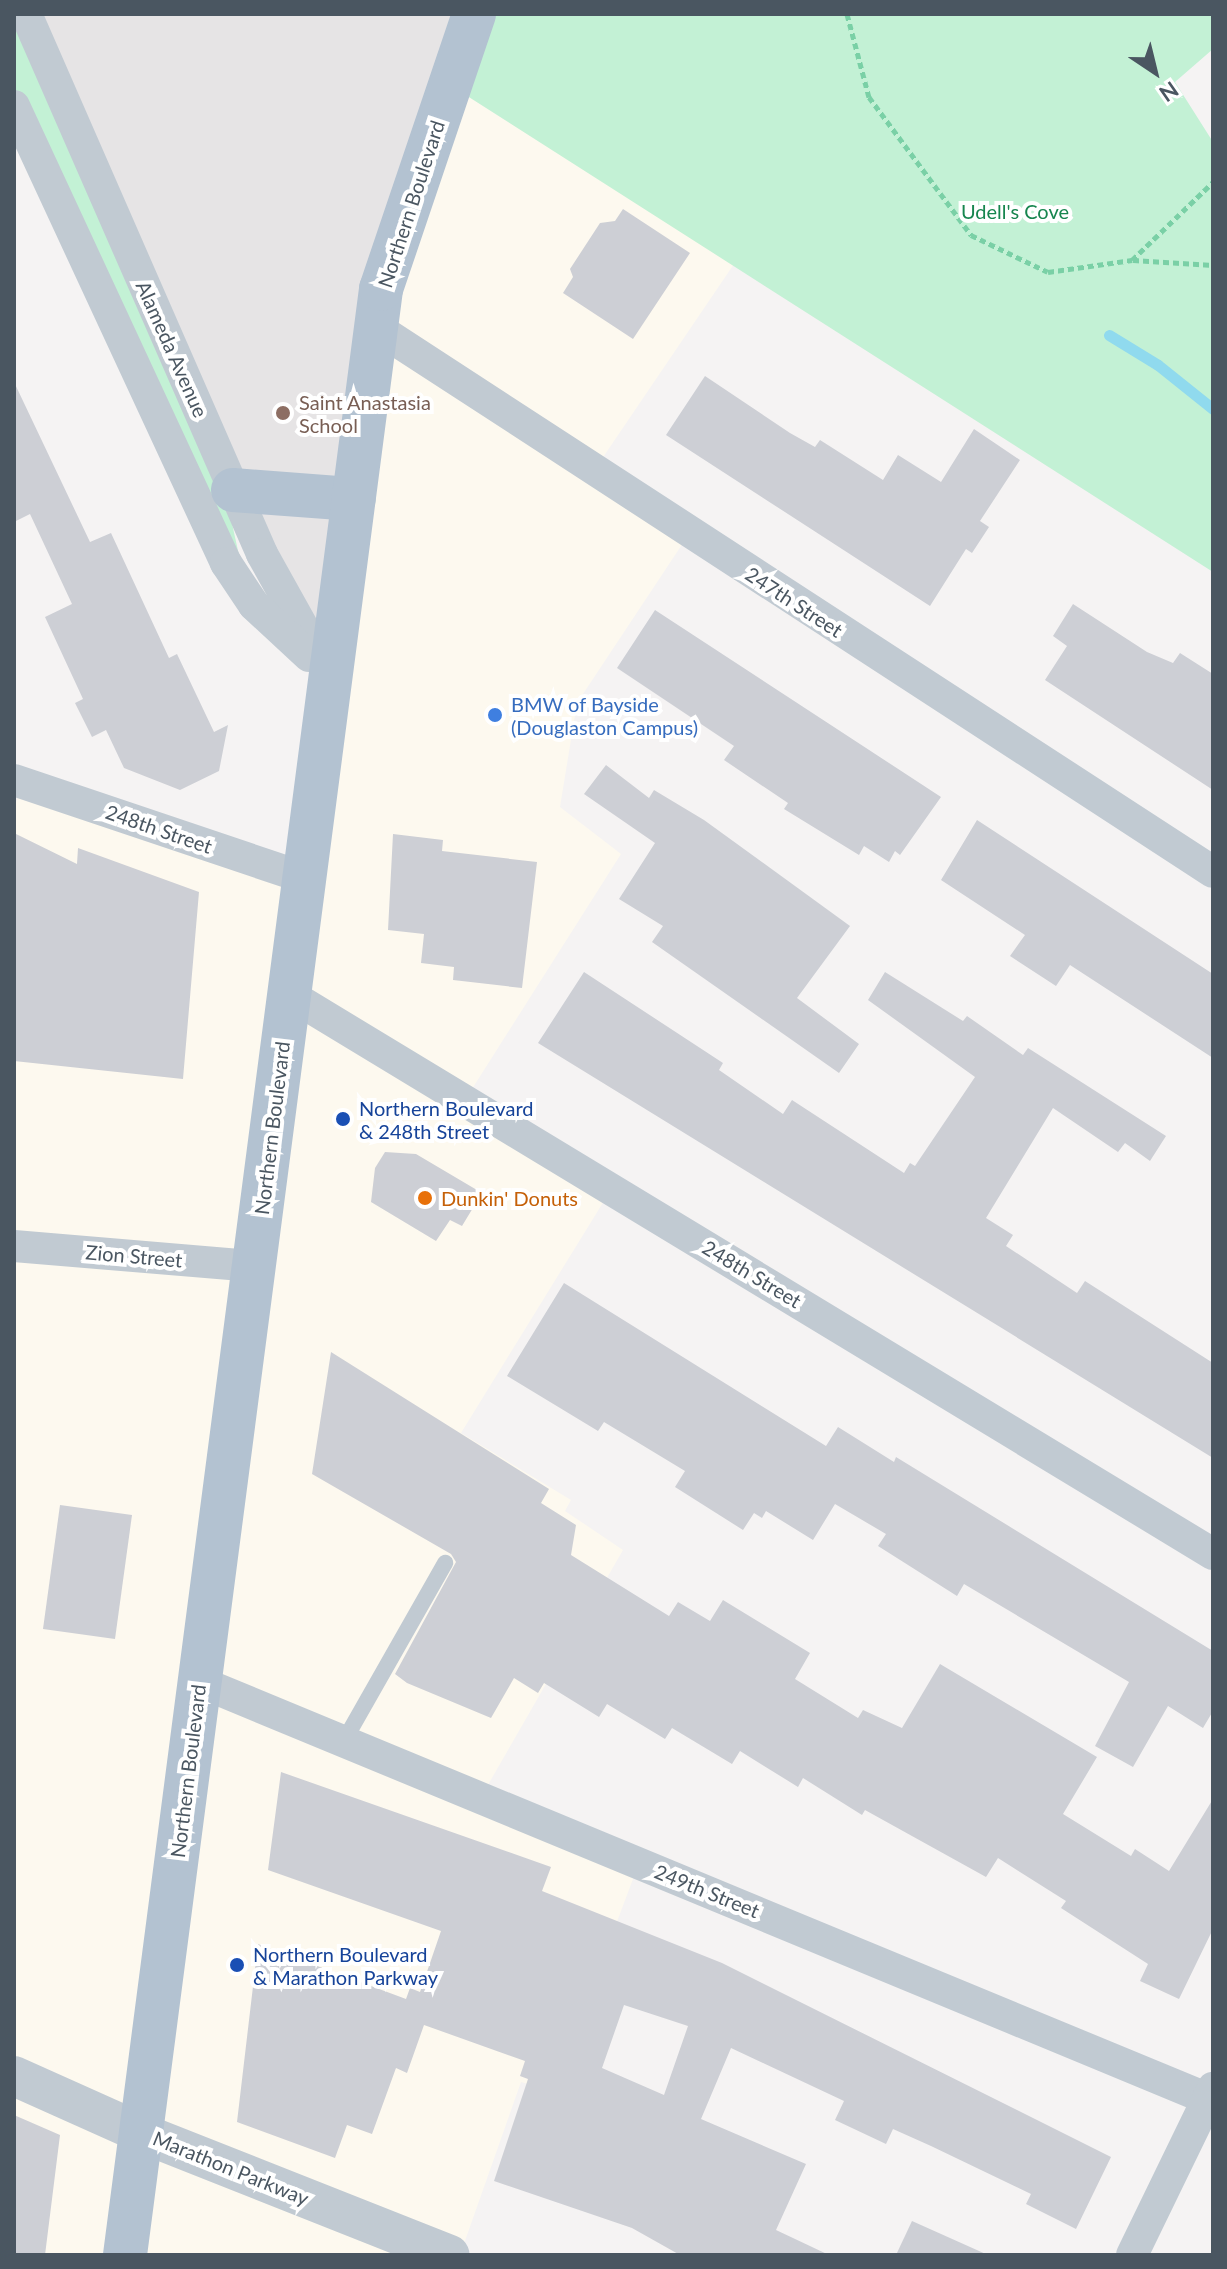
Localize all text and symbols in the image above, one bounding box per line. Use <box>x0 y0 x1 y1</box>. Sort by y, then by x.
north arrow <box>1115 32 1195 112</box>
text: N <box>1154 76 1184 108</box>
street label: Northern Boulevard <box>373 117 449 291</box>
park label: Udell's Cove <box>961 199 1069 223</box>
street label: Alameda Avenue <box>131 277 213 421</box>
place label: Saint Anastasia School <box>299 390 432 437</box>
marker: Saint Anastasia School <box>274 404 292 422</box>
street label: 247th Street <box>741 562 847 642</box>
place label: BMW of Bayside (Douglaston Campus) <box>511 692 698 739</box>
marker: BMW of Bayside (Douglaston Campus) <box>486 706 504 724</box>
street label: 248th Street <box>103 800 215 858</box>
street label: Northern Boulevard <box>249 1040 295 1216</box>
place label: Northern Boulevard & 248th Street <box>359 1096 533 1143</box>
marker: Northern Boulevard & 248th Street <box>334 1110 352 1128</box>
place label: Dunkin' Donuts <box>441 1186 578 1210</box>
marker: Dunkin' Donuts <box>416 1189 434 1207</box>
street label: 248th Street <box>698 1235 806 1313</box>
street label: Zion Street <box>85 1240 183 1272</box>
street label: Northern Boulevard <box>165 1683 211 1859</box>
street label: 249th Street <box>651 1859 763 1923</box>
place label: Northern Boulevard & Marathon Parkway <box>253 1942 438 1989</box>
marker: Northern Boulevard & Marathon Parkway <box>228 1956 246 1974</box>
street label: Marathon Parkway <box>150 2126 312 2210</box>

